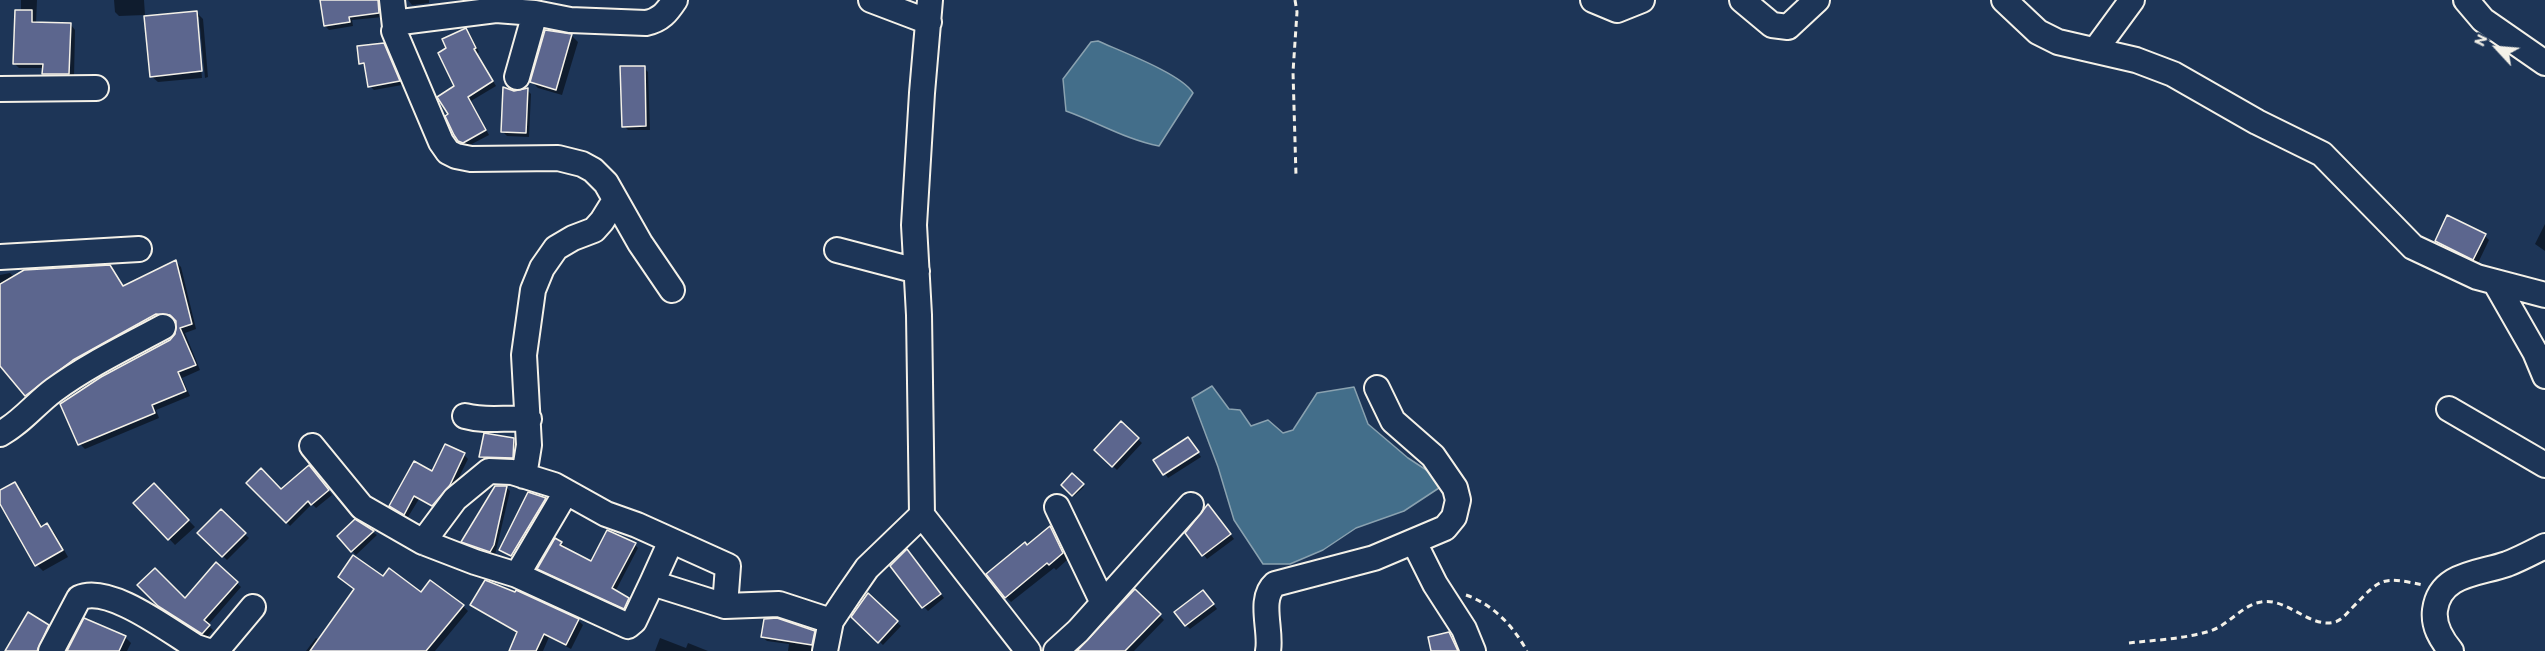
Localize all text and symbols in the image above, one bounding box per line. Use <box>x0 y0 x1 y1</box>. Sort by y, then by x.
north arrow <box>2467 18 2527 78</box>
text: N <box>2469 31 2491 49</box>

